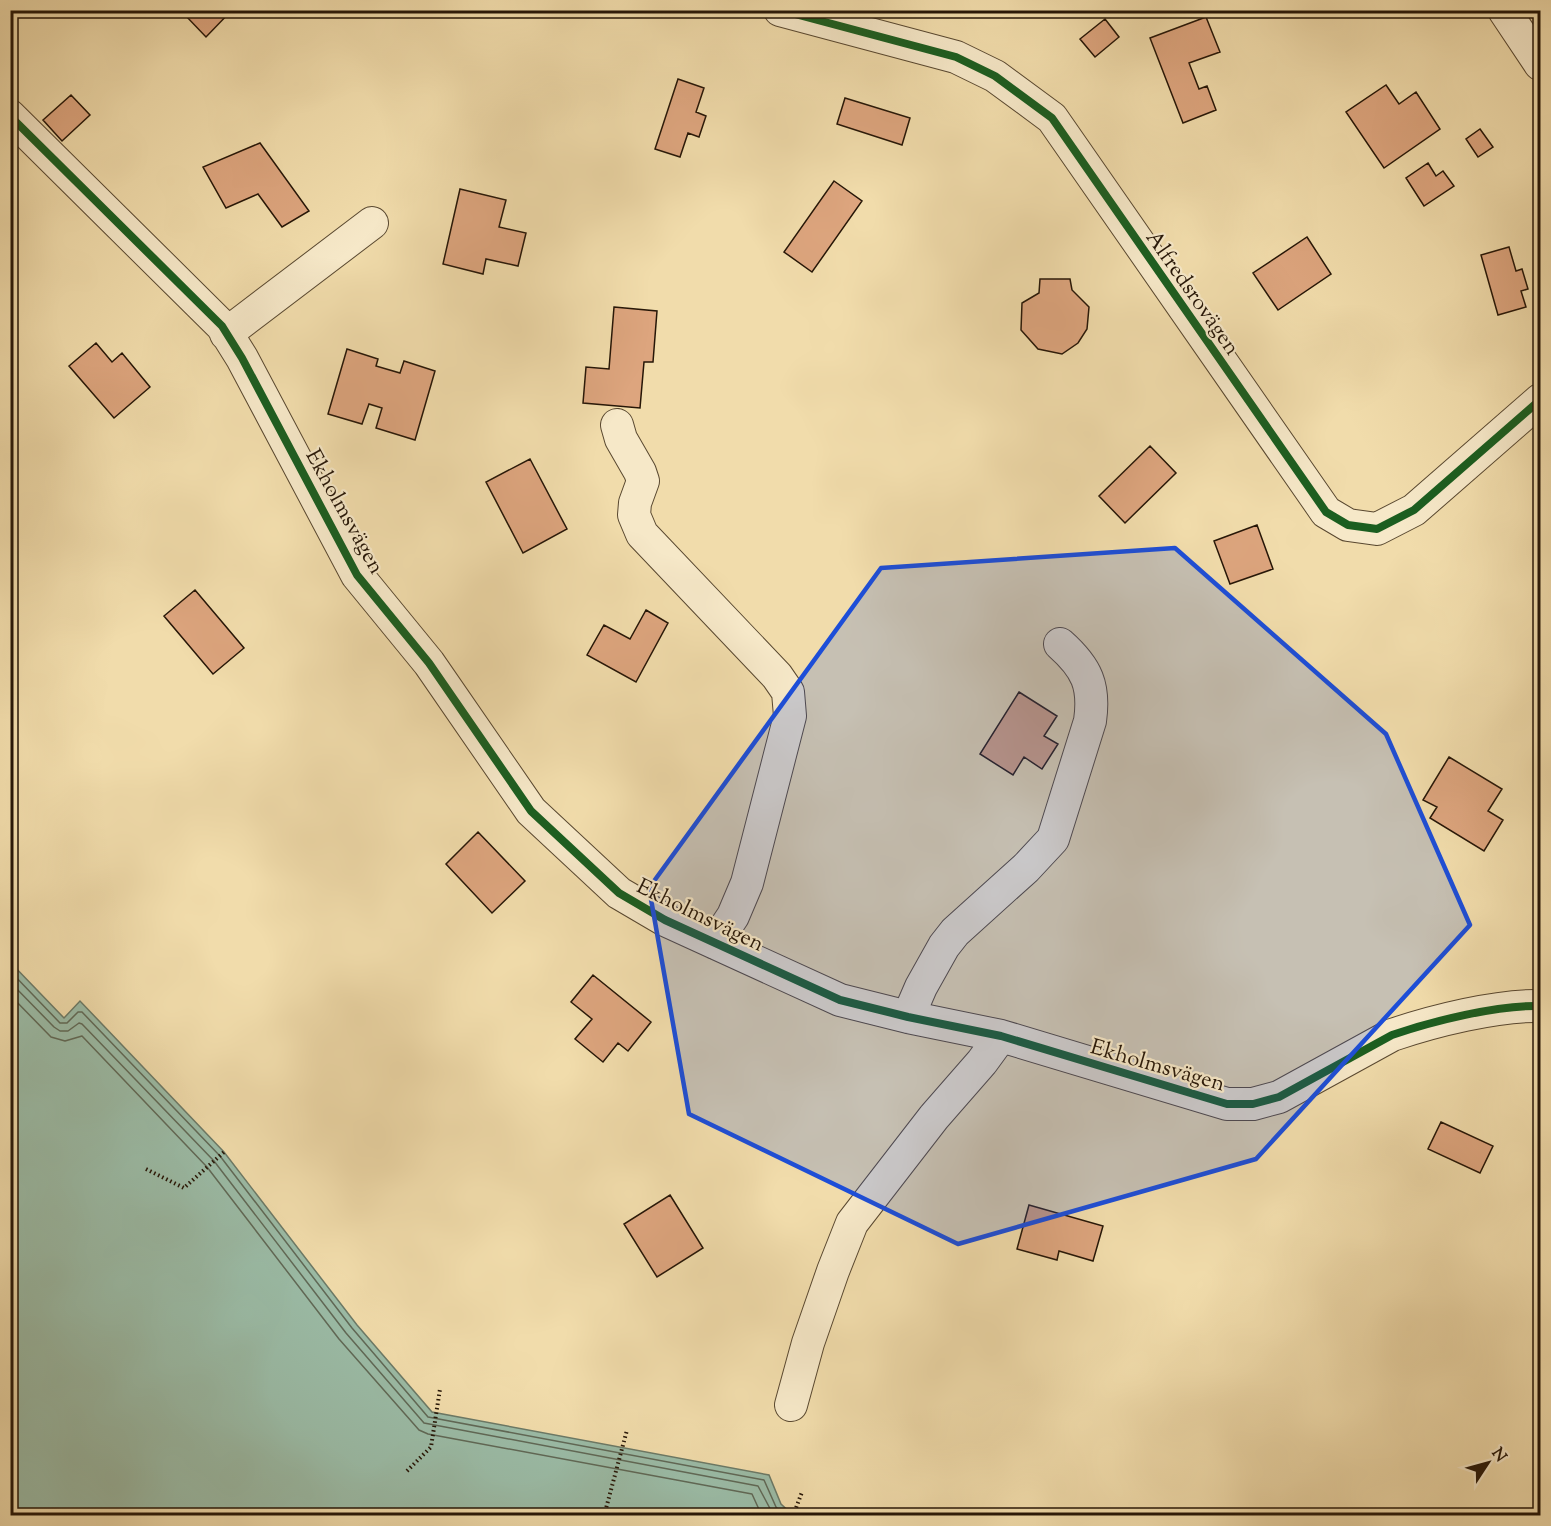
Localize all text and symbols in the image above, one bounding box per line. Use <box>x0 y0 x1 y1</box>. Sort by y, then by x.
street label: Alfredsrovägen <box>1137 225 1247 363</box>
street label: Ekholmsvägen <box>296 444 391 581</box>
street label: Ekholmsvägen <box>630 872 769 961</box>
street label: Ekholmsvägen <box>1086 1032 1228 1101</box>
north arrow <box>1458 1433 1518 1493</box>
text: N <box>1485 1444 1511 1468</box>

